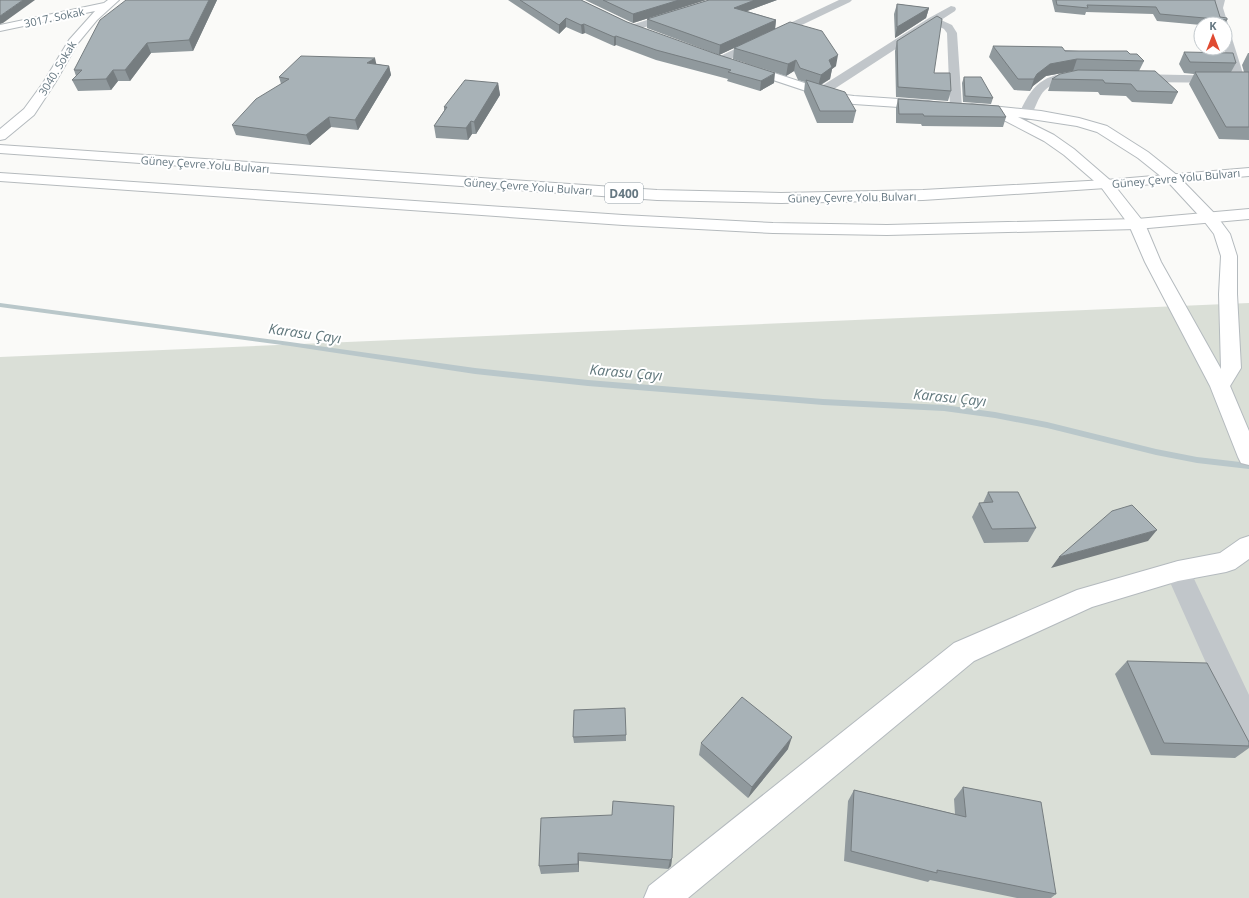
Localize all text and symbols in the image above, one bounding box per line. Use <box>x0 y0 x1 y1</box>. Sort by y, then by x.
street label: 3017. Sokak <box>22 3 86 31</box>
north arrow <box>1193 16 1233 56</box>
text: K <box>1209 18 1217 33</box>
street label: 3040. Sokak <box>35 38 79 98</box>
street label: Güney Çevre Yolu Bulvarı <box>140 152 270 176</box>
street label: Güney Çevre Yolu Bulvarı <box>1111 165 1241 191</box>
street label: Güney Çevre Yolu Bulvarı <box>463 174 593 198</box>
road number: D400 <box>605 183 643 203</box>
street label: Güney Çevre Yolu Bulvarı <box>787 188 917 206</box>
water label: Karasu Çayı <box>267 319 343 348</box>
water label: Karasu Çayı <box>589 359 664 385</box>
water label: Karasu Çayı <box>913 384 988 410</box>

